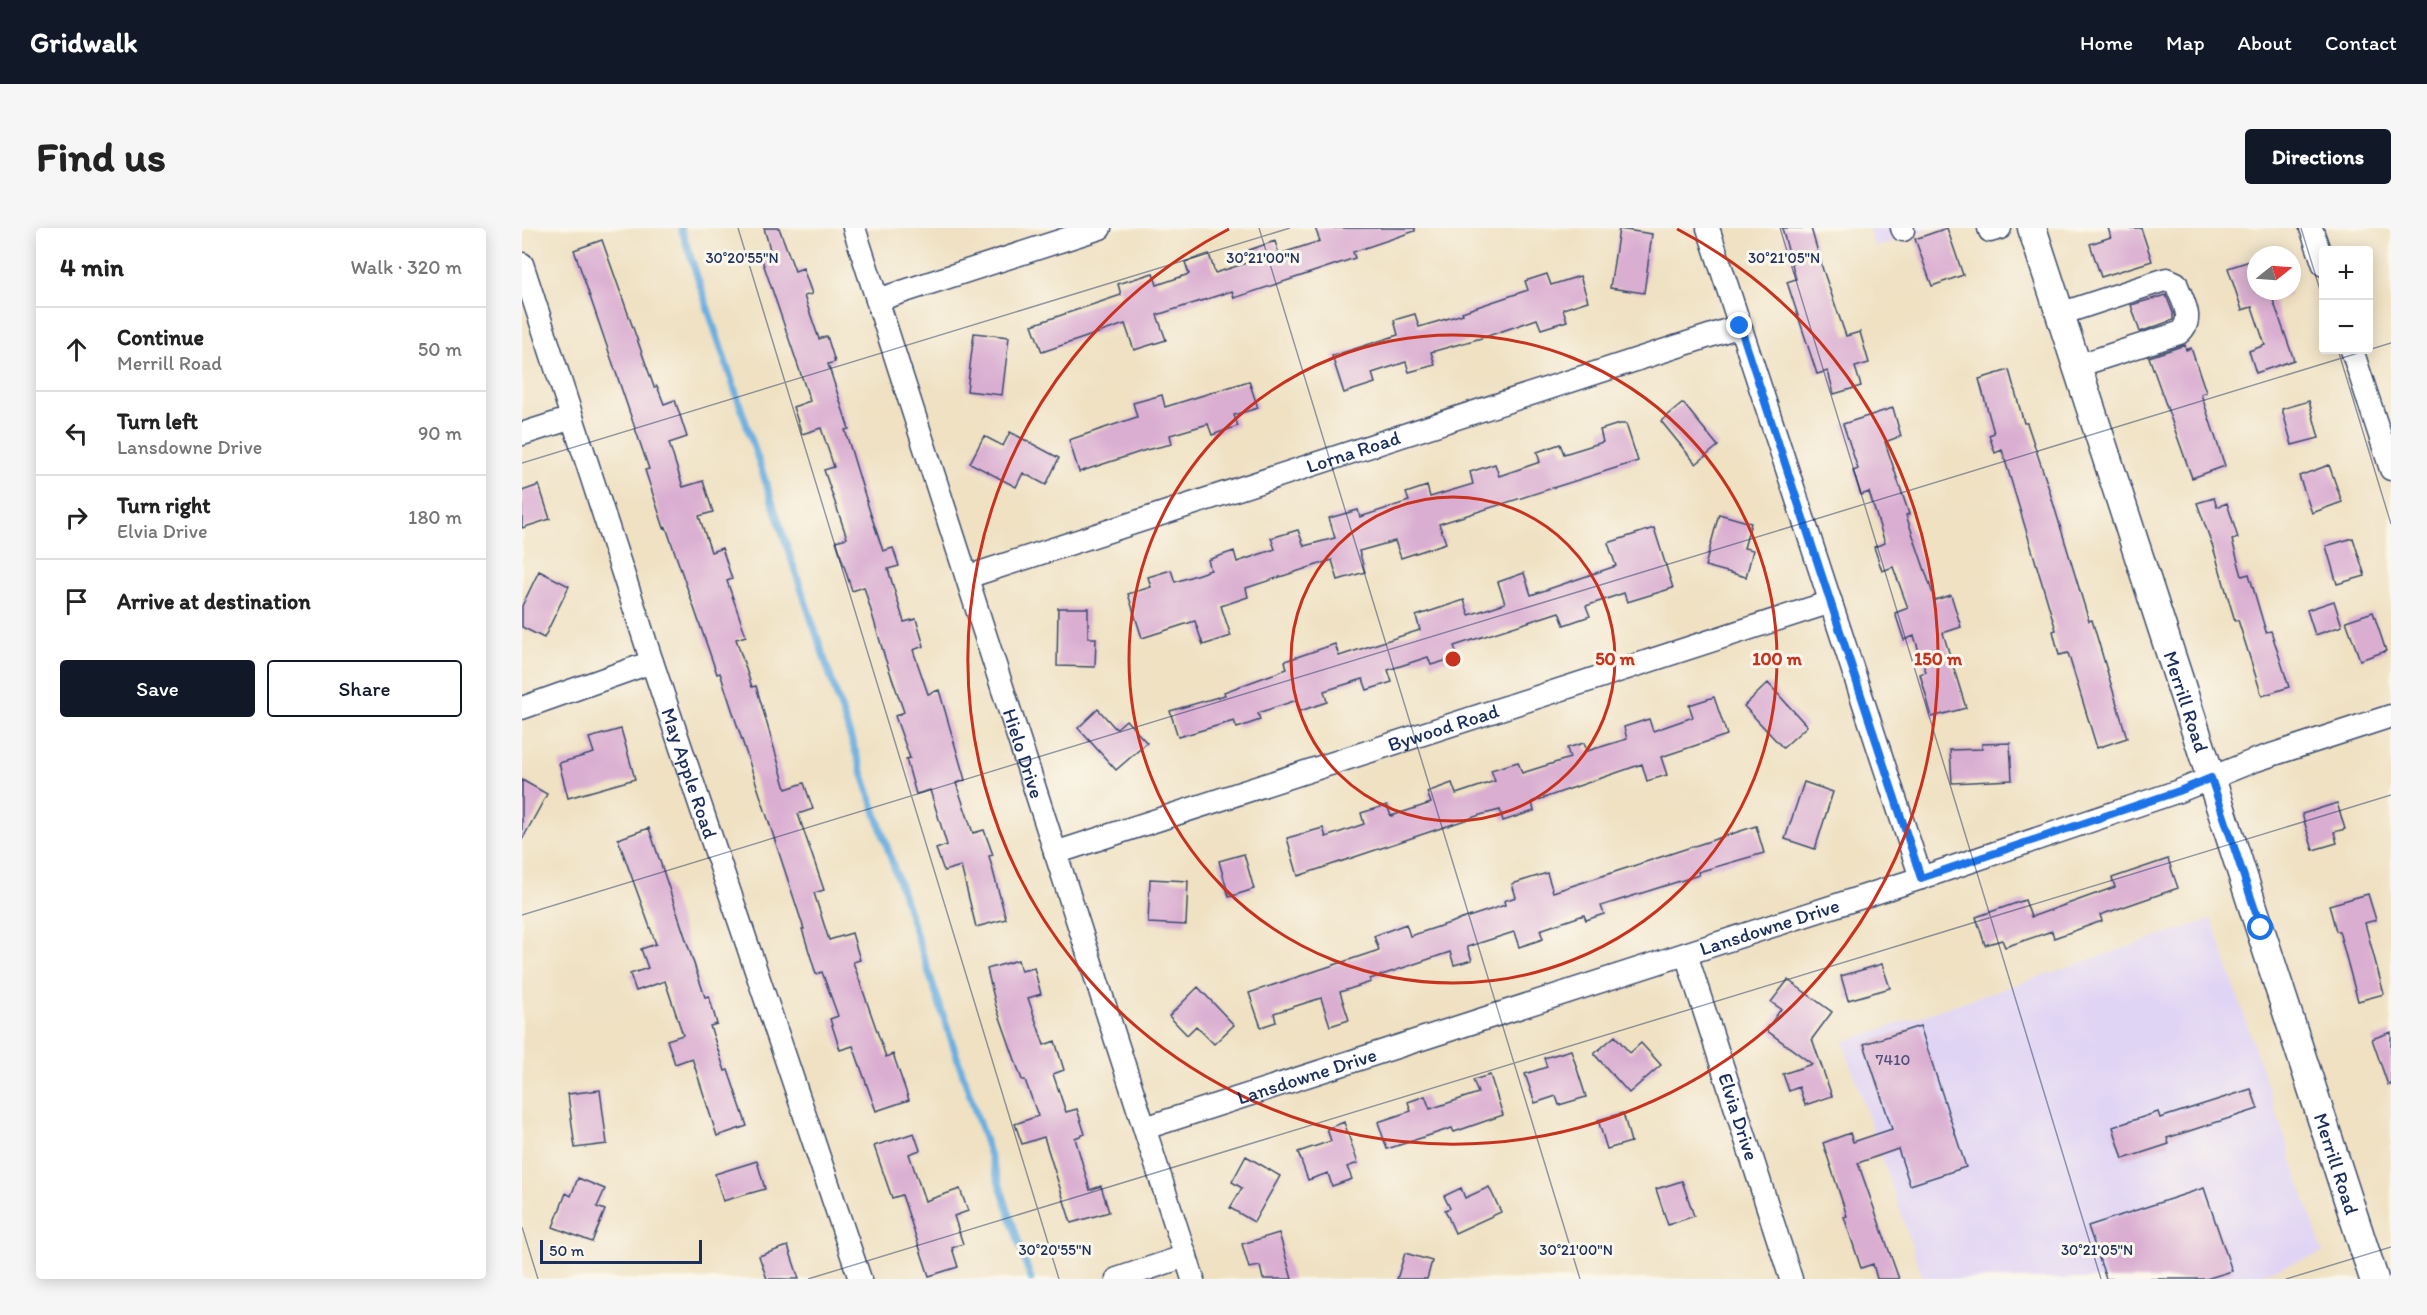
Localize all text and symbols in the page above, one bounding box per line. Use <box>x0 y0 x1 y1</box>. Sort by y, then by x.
text: Gridwalk <box>30 25 138 59</box>
text: Home <box>2080 30 2133 55</box>
text: Map <box>2166 30 2205 55</box>
text: About <box>2238 30 2292 55</box>
text: Contact <box>2325 30 2397 55</box>
button: Directions <box>2245 129 2391 184</box>
text: Find us <box>36 131 166 182</box>
north arrow <box>2247 246 2301 300</box>
map controls <box>2319 246 2373 354</box>
button: + <box>2319 246 2373 300</box>
text: 30°20'55"N <box>705 249 779 267</box>
text: 30°21'00"N <box>1226 249 1300 267</box>
text: 30°21'05"N <box>1748 249 1820 267</box>
text: 4 min <box>60 251 124 283</box>
text: Walk · 320 m <box>350 255 462 279</box>
button: − <box>2319 300 2373 354</box>
route end <box>1726 312 1752 338</box>
text: Continue <box>117 324 204 351</box>
icon: ahead <box>60 333 93 366</box>
text: 50 m <box>418 337 462 361</box>
text: Merrill Road <box>117 351 222 375</box>
text: Turn left <box>117 408 198 435</box>
icon: left <box>60 417 93 450</box>
text: 90 m <box>418 421 462 445</box>
street label: Lorna Road <box>1303 425 1403 478</box>
text: Lansdowne Drive <box>117 435 262 459</box>
text: Turn right <box>117 492 211 519</box>
icon: right <box>60 501 93 534</box>
text: 180 m <box>408 505 462 529</box>
text: Elvia Drive <box>117 519 207 543</box>
icon: arrive <box>60 585 93 618</box>
text: Arrive at destination <box>117 588 311 615</box>
text: 50 m <box>1595 648 1636 670</box>
text: 100 m <box>1752 648 1803 670</box>
text: 150 m <box>1914 648 1963 670</box>
street label: Merrill Road <box>2158 648 2214 756</box>
centre of rings <box>1443 649 1463 669</box>
button: Save <box>60 660 255 717</box>
button: Share <box>267 660 462 717</box>
street label: Bywood Road <box>1385 698 1502 757</box>
street label: May Apple Road <box>656 705 723 842</box>
street label: Hielo Drive <box>998 705 1049 801</box>
street label: Lansdowne Drive <box>1697 893 1842 961</box>
route start <box>2247 914 2273 940</box>
street label: Lansdowne Drive <box>1234 1042 1380 1110</box>
house number: 7410 <box>1876 1050 1910 1069</box>
street label: Elvia Drive <box>1713 1070 1764 1163</box>
street label: Merrill Road <box>2309 1110 2364 1218</box>
scale bar <box>540 1237 702 1264</box>
text: 50 m <box>549 1241 584 1260</box>
text: 30°20'55"N <box>1018 1241 1092 1259</box>
text: 30°21'00"N <box>1539 1241 1613 1259</box>
text: 30°21'05"N <box>2061 1241 2133 1259</box>

